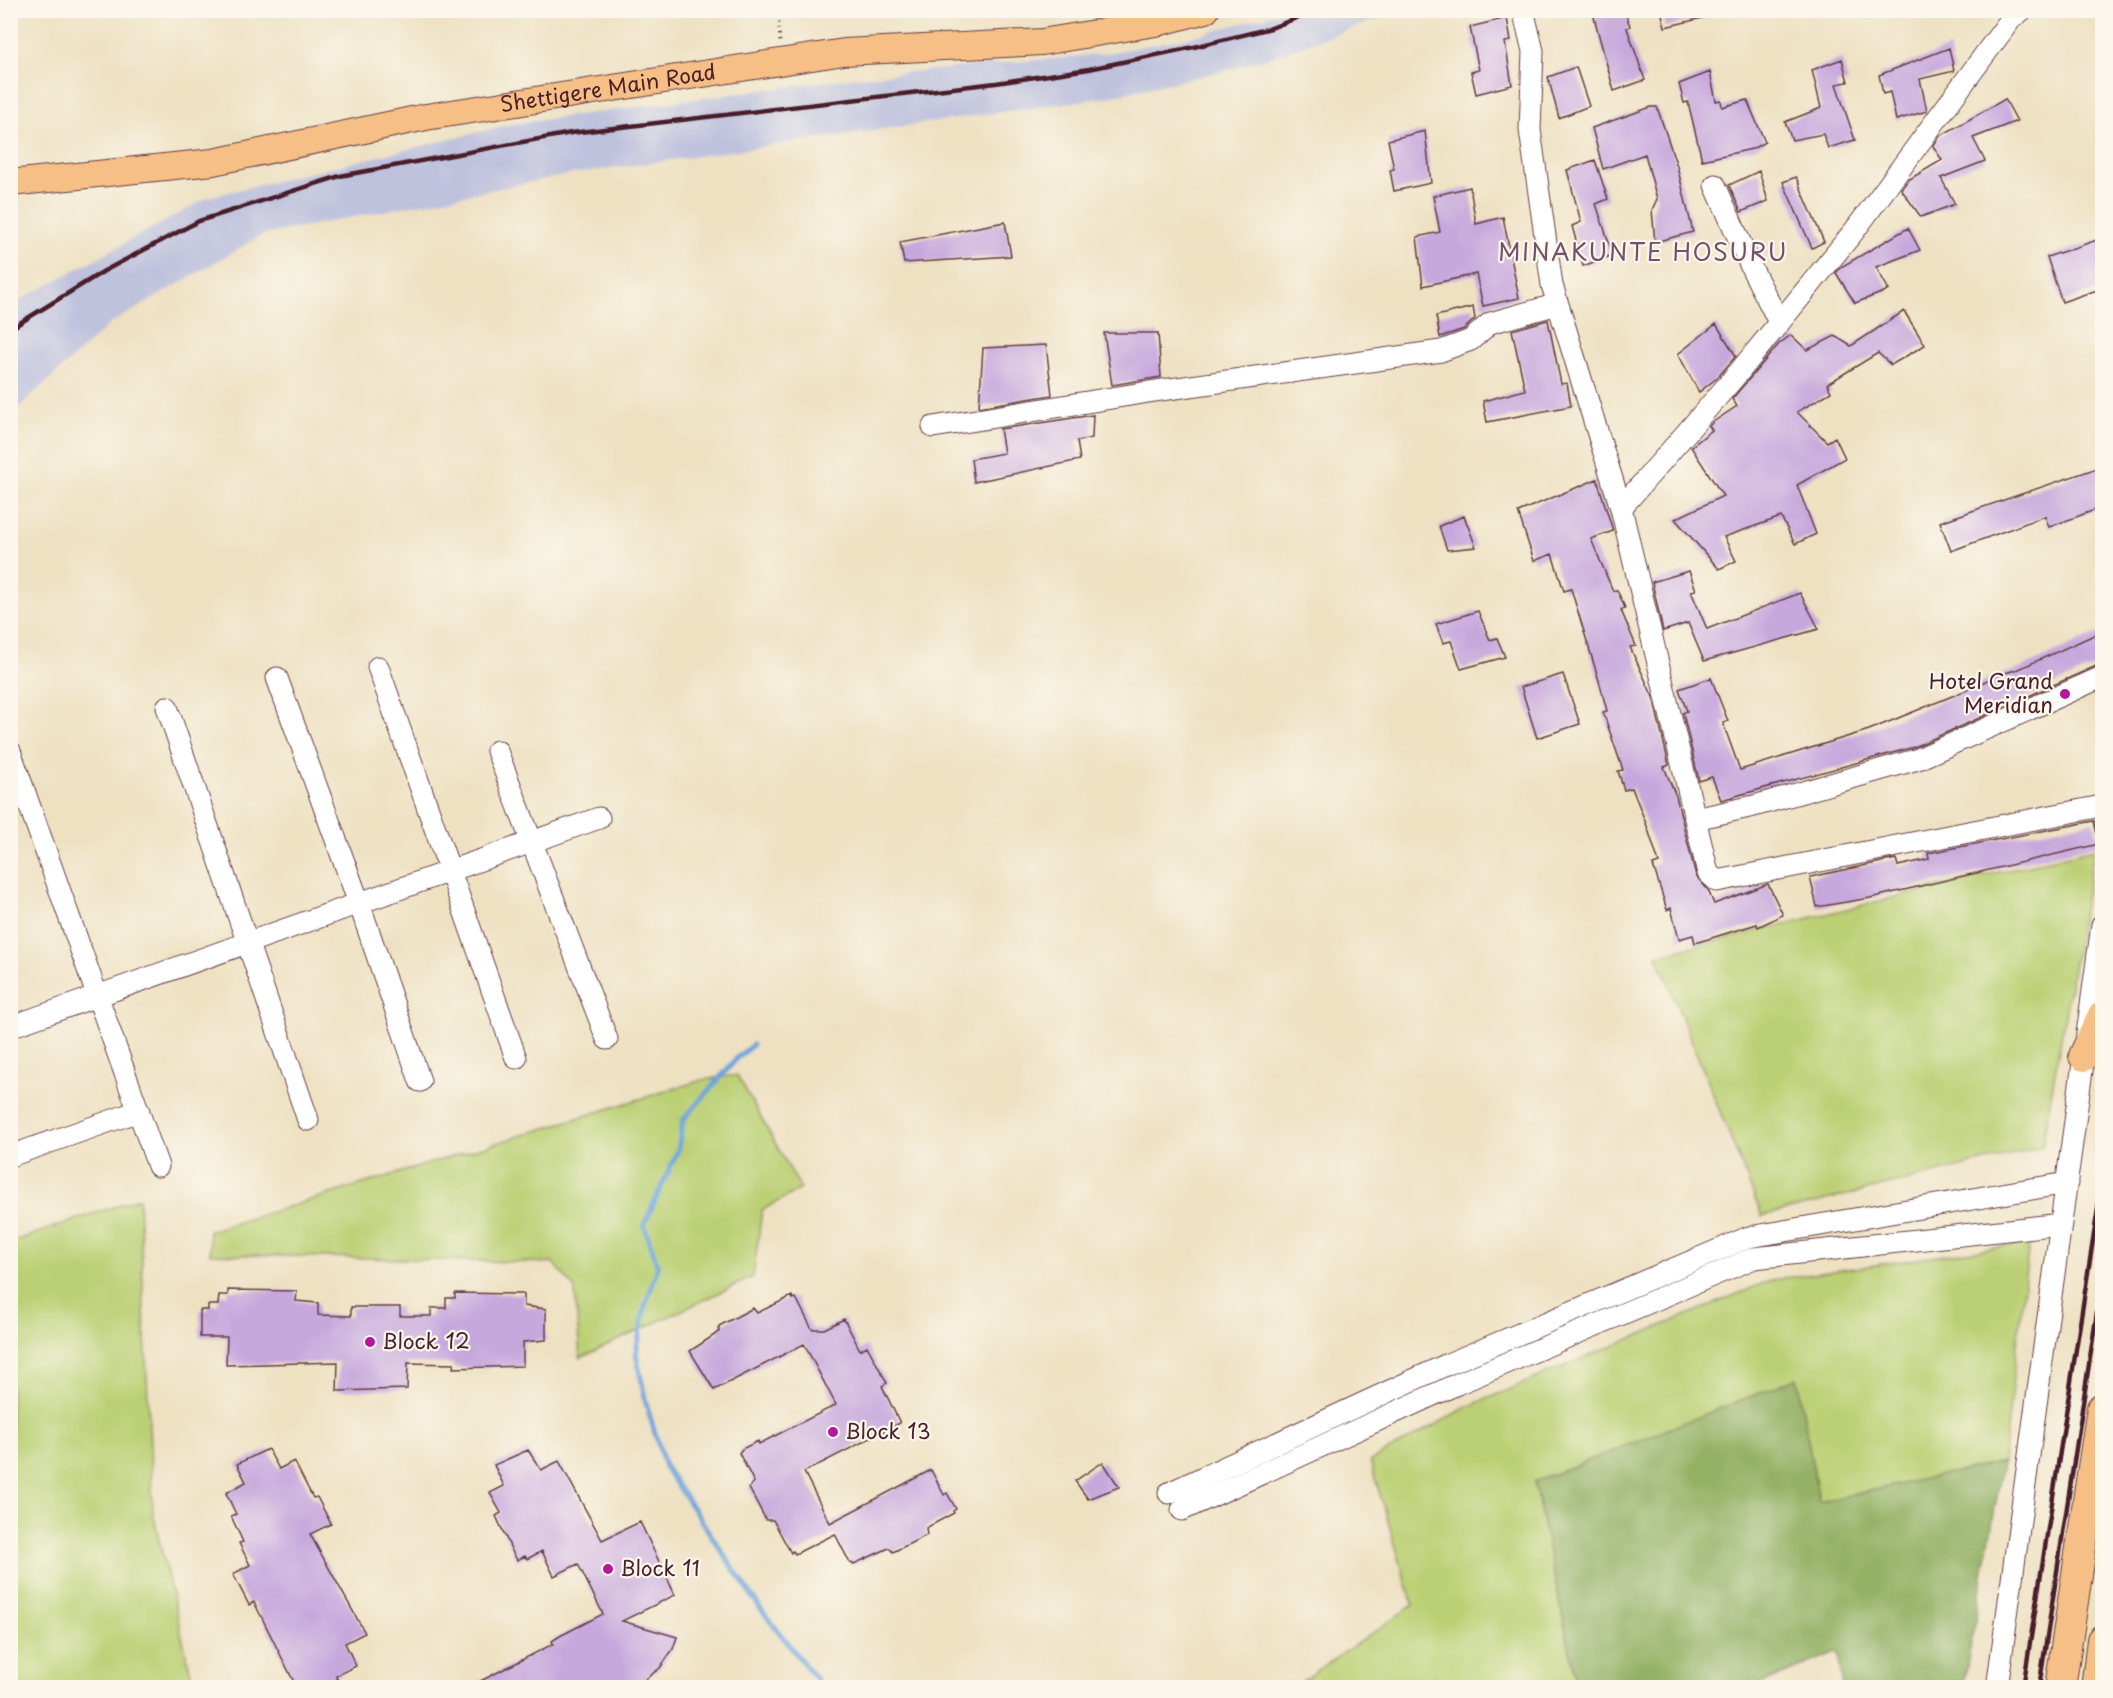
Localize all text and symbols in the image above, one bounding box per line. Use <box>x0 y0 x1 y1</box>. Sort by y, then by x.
street label: Shettigere Main Road <box>498 54 718 119</box>
district label: MINAKUNTE HOSURU <box>1498 233 1788 269</box>
place label: Hotel Grand Meridian <box>1929 664 2053 720</box>
marker: Hotel Grand Meridian <box>2058 687 2072 701</box>
place label: Block 12 <box>382 1324 470 1356</box>
marker: Block 12 <box>363 1335 377 1349</box>
place label: Block 13 <box>845 1414 931 1446</box>
marker: Block 13 <box>826 1425 840 1439</box>
place label: Block 11 <box>620 1551 700 1583</box>
marker: Block 11 <box>601 1562 615 1576</box>

